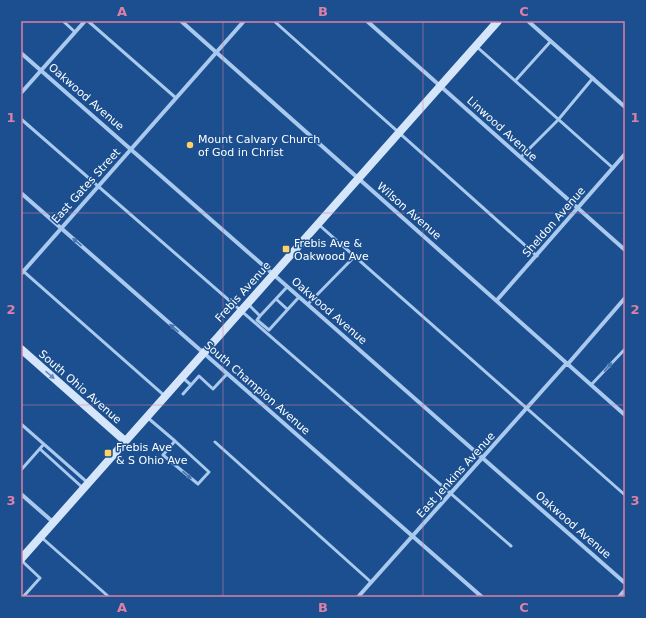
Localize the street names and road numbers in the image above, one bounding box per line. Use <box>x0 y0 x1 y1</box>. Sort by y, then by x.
street label: Oakwood Avenue <box>46 61 127 133</box>
street label: Linwood Avenue <box>464 94 540 164</box>
street label: East Gates Street <box>49 145 123 226</box>
street label: Wilson Avenue <box>374 180 444 242</box>
street label: Sheldon Avenue <box>520 184 588 260</box>
street label: Frebis Avenue <box>213 259 274 325</box>
street label: Oakwood Avenue <box>289 275 370 347</box>
street label: South Champion Avenue <box>202 339 313 438</box>
street label: South Ohio Avenue <box>36 348 124 427</box>
street label: East Jenkins Avenue <box>414 429 498 520</box>
street label: Oakwood Avenue <box>533 489 614 561</box>

